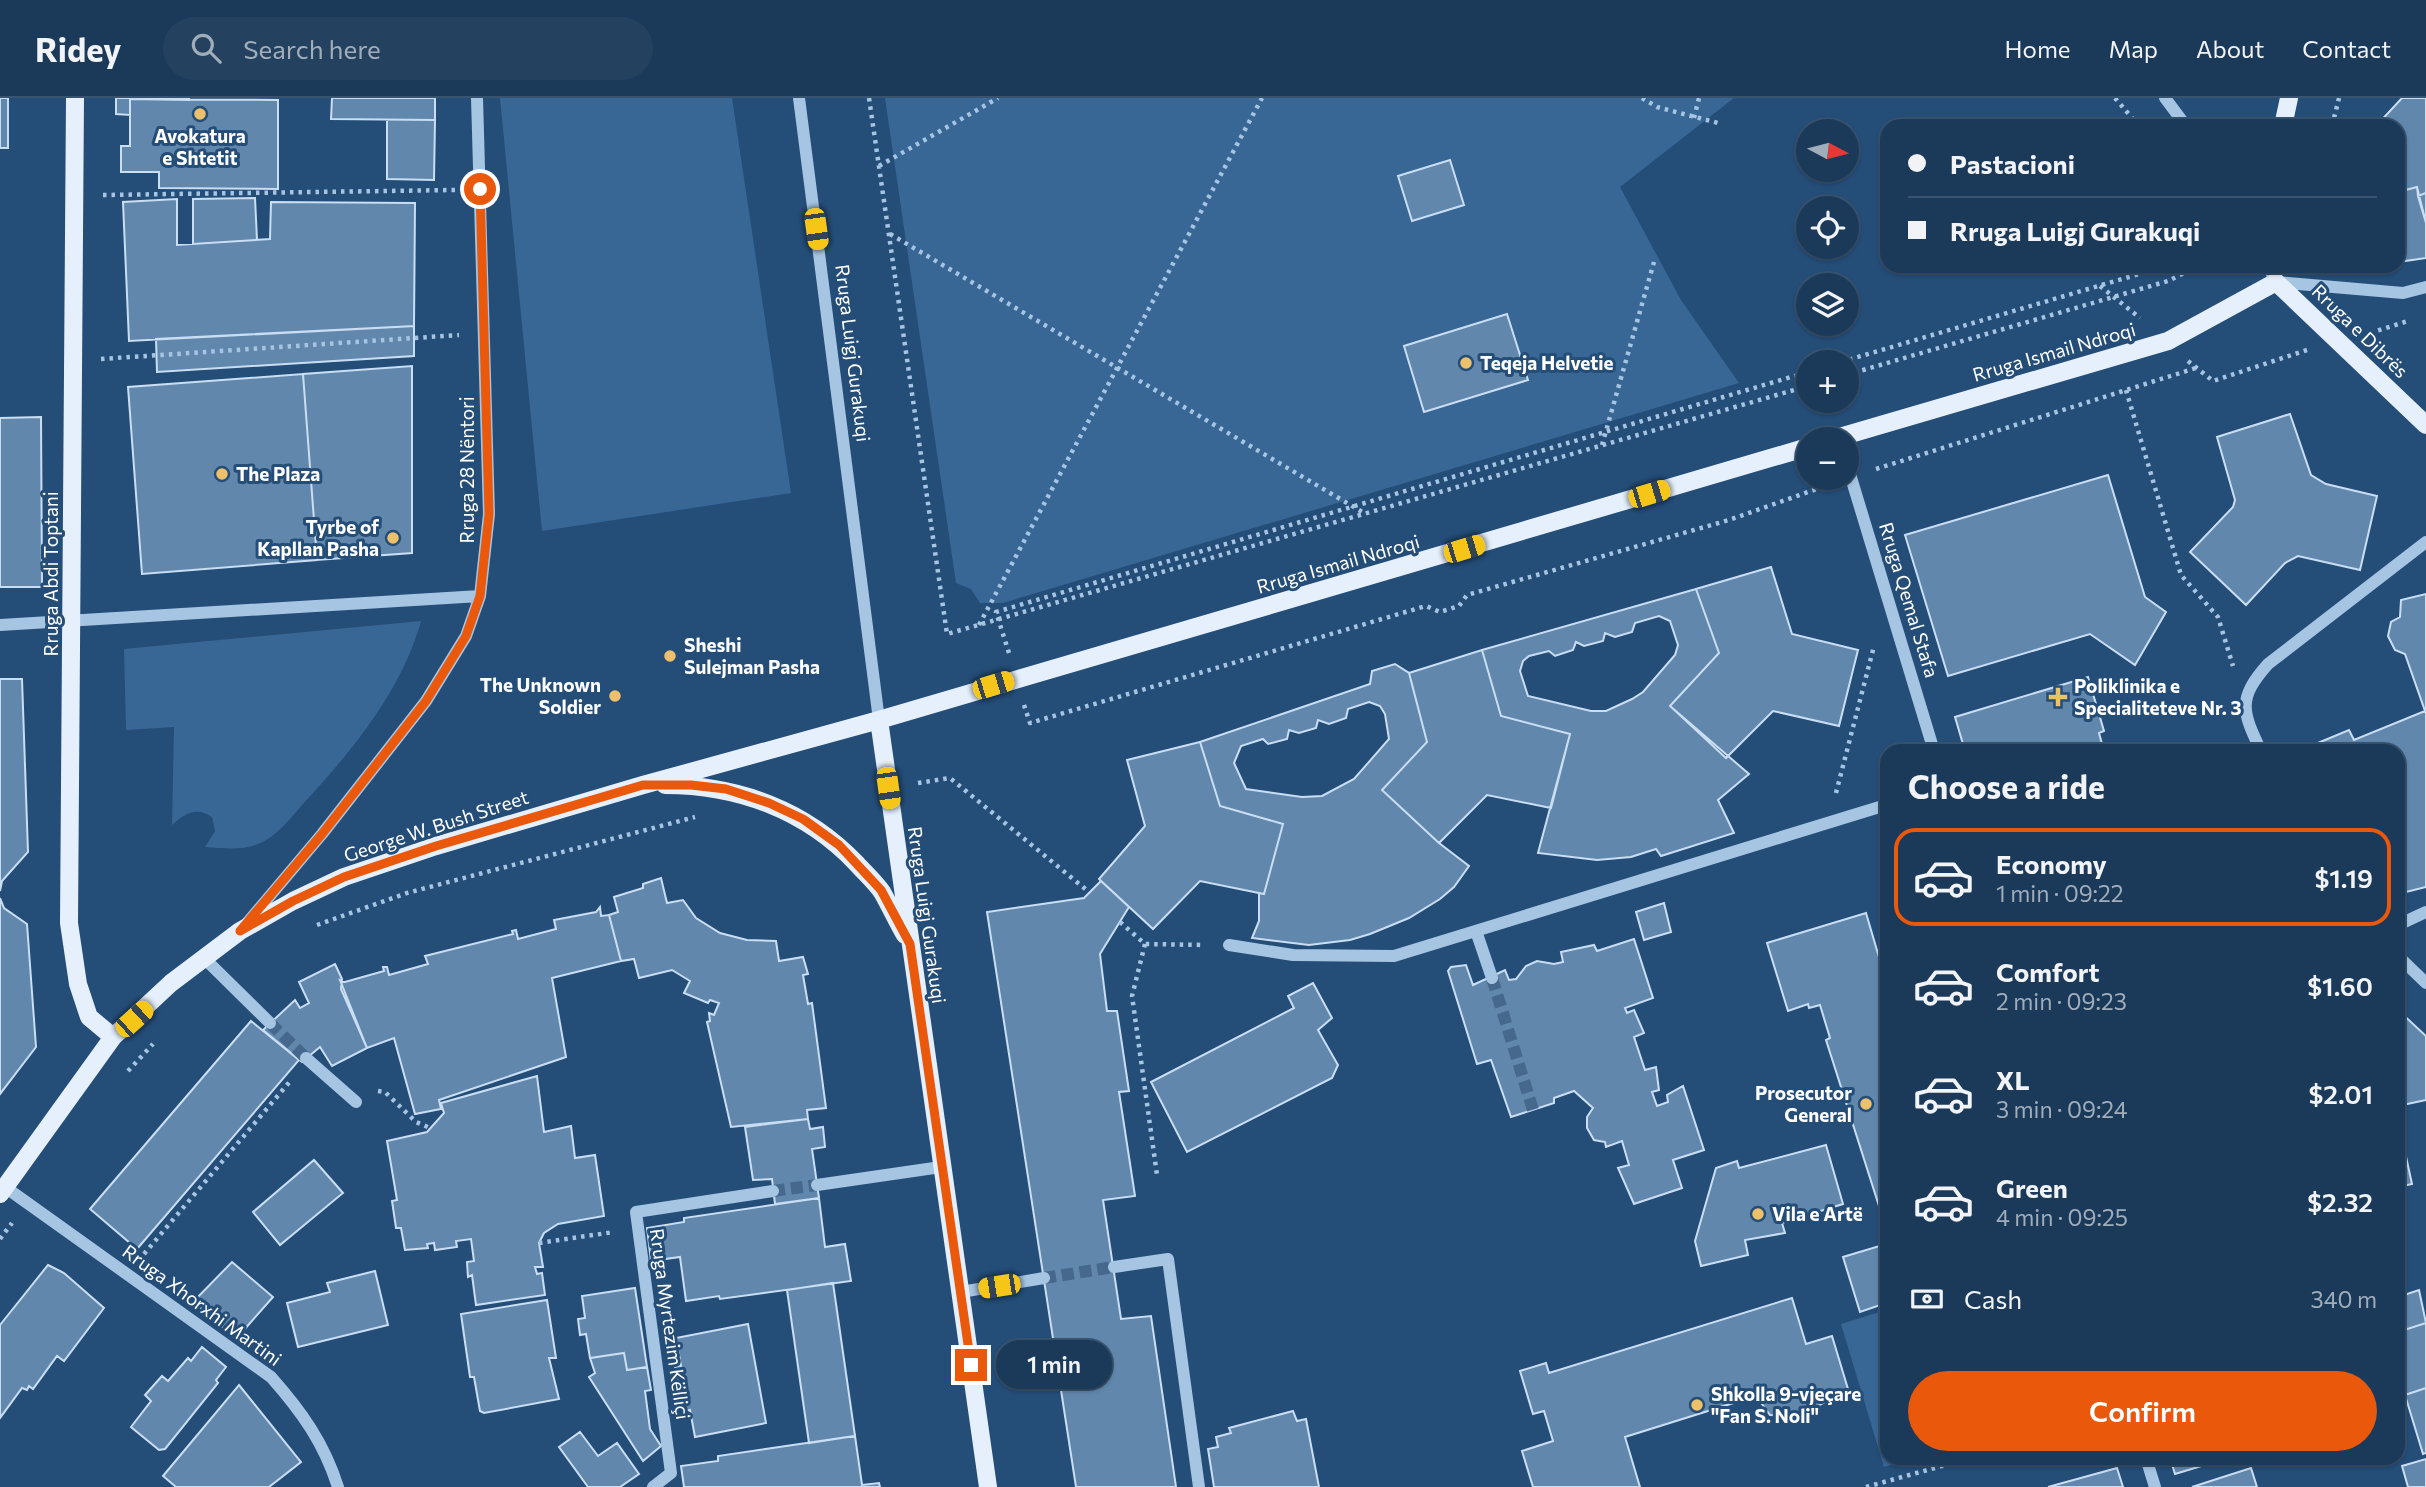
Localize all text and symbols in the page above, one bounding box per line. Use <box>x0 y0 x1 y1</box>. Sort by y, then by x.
search box <box>163 17 653 80</box>
text: Ridey <box>35 28 121 69</box>
icon: search <box>187 29 225 67</box>
text: Search here <box>243 33 381 64</box>
text: Home <box>2005 34 2071 63</box>
text: Map <box>2109 34 2158 63</box>
text: About <box>2196 34 2264 63</box>
text: Contact <box>2302 34 2391 63</box>
marker: Avokatura e Shtetit <box>192 106 208 122</box>
north arrow <box>1796 119 1858 182</box>
map controls <box>1796 119 1859 490</box>
place label: Avokatura e Shtetit <box>154 124 246 169</box>
text: Pastacioni <box>1950 148 2075 179</box>
route start <box>464 173 496 205</box>
button: locate <box>1796 196 1859 259</box>
car <box>803 207 830 251</box>
text: Rruga Luigj Gurakuqi <box>1950 215 2200 246</box>
street label: Rruga Luigj Gurakuqi <box>831 263 876 443</box>
button: layers <box>1796 273 1859 336</box>
street label: Rruga e Dibrës <box>2308 279 2413 382</box>
street label: Rruga Ismail Ndroqi <box>1970 317 2138 386</box>
button: + <box>1796 350 1859 413</box>
place label: Teqeja Helvetie <box>1480 351 1614 374</box>
marker: Teqeja Helvetie <box>1458 355 1474 371</box>
street label: Rruga 28 Nëntori <box>455 396 478 544</box>
button: − <box>1796 427 1859 490</box>
place label: The Plaza <box>236 462 320 485</box>
marker: The Plaza <box>214 466 230 482</box>
car <box>1626 478 1673 510</box>
street label: Rruga Abdi Toptani <box>39 491 62 657</box>
place label: Tyrbe of Kapllan Pasha <box>257 515 379 560</box>
street label: Rruga Qemal Stafa <box>1875 519 1944 680</box>
street label: Rruga Ismail Ndroqi <box>1254 529 1422 598</box>
marker: Tyrbe of Kapllan Pasha <box>385 530 401 546</box>
car <box>1441 533 1488 565</box>
place label: Sheshi Sulejman Pasha <box>684 633 820 678</box>
marker: Sheshi Sulejman Pasha <box>662 648 678 664</box>
car <box>970 669 1017 701</box>
place label: The Unknown Soldier <box>480 673 601 718</box>
place label: Poliklinika e Specialiteteve Nr. 3 <box>2074 674 2242 719</box>
marker: Poliklinika e Specialiteteve Nr. 3 <box>2048 687 2068 707</box>
marker: The Unknown Soldier <box>607 688 623 704</box>
car <box>875 766 902 810</box>
text: Choose a ride <box>1908 766 2105 806</box>
street label: George W. Bush Street <box>341 785 531 866</box>
street label: Rruga Luigj Gurakuqi <box>904 825 951 1005</box>
icon: car <box>1912 846 1975 909</box>
text: Economy <box>1996 848 2107 879</box>
text: $1.19 <box>2314 862 2373 893</box>
text: 1 min · 09:22 <box>1996 879 2124 907</box>
icon: car <box>1912 954 1975 1017</box>
text: Comfort <box>1996 956 2099 987</box>
text: $1.60 <box>2307 970 2373 1001</box>
text: 2 min · 09:23 <box>1996 987 2127 1015</box>
car <box>112 997 157 1041</box>
icon: car <box>1912 1062 1975 1125</box>
text: XL <box>1996 1064 2030 1095</box>
text: $2.01 <box>2309 1078 2373 1109</box>
place label: Prosecutor General <box>1755 1081 1852 1126</box>
text: 3 min · 09:24 <box>1996 1095 2127 1123</box>
marker: Prosecutor General <box>1858 1096 1874 1112</box>
icon: car <box>1912 1170 1975 1233</box>
text: Green <box>1996 1172 2068 1203</box>
text: $2.32 <box>2307 1186 2373 1217</box>
place label: Vila e Artë <box>1772 1202 1863 1225</box>
text: 4 min · 09:25 <box>1996 1203 2128 1231</box>
marker: Vila e Artë <box>1750 1206 1766 1222</box>
street label: Rruga Myrtezim Këlliçi <box>646 1227 695 1421</box>
street label: Rruga Xhorxhi Martini <box>118 1239 286 1370</box>
car <box>977 1272 1022 1300</box>
icon: cash <box>1908 1280 1946 1318</box>
text: Cash <box>1964 1283 2022 1314</box>
text: 340 m <box>2311 1285 2377 1313</box>
callout: 1 min <box>996 1340 1111 1390</box>
route end <box>955 1349 987 1381</box>
text: 1 min <box>1027 1350 1081 1378</box>
button: Confirm <box>1908 1371 2377 1451</box>
place label: Shkolla 9-vjeçare "Fan S. Noli" <box>1711 1382 1861 1427</box>
marker: Shkolla 9-vjeçare "Fan S. Noli" <box>1689 1397 1705 1413</box>

